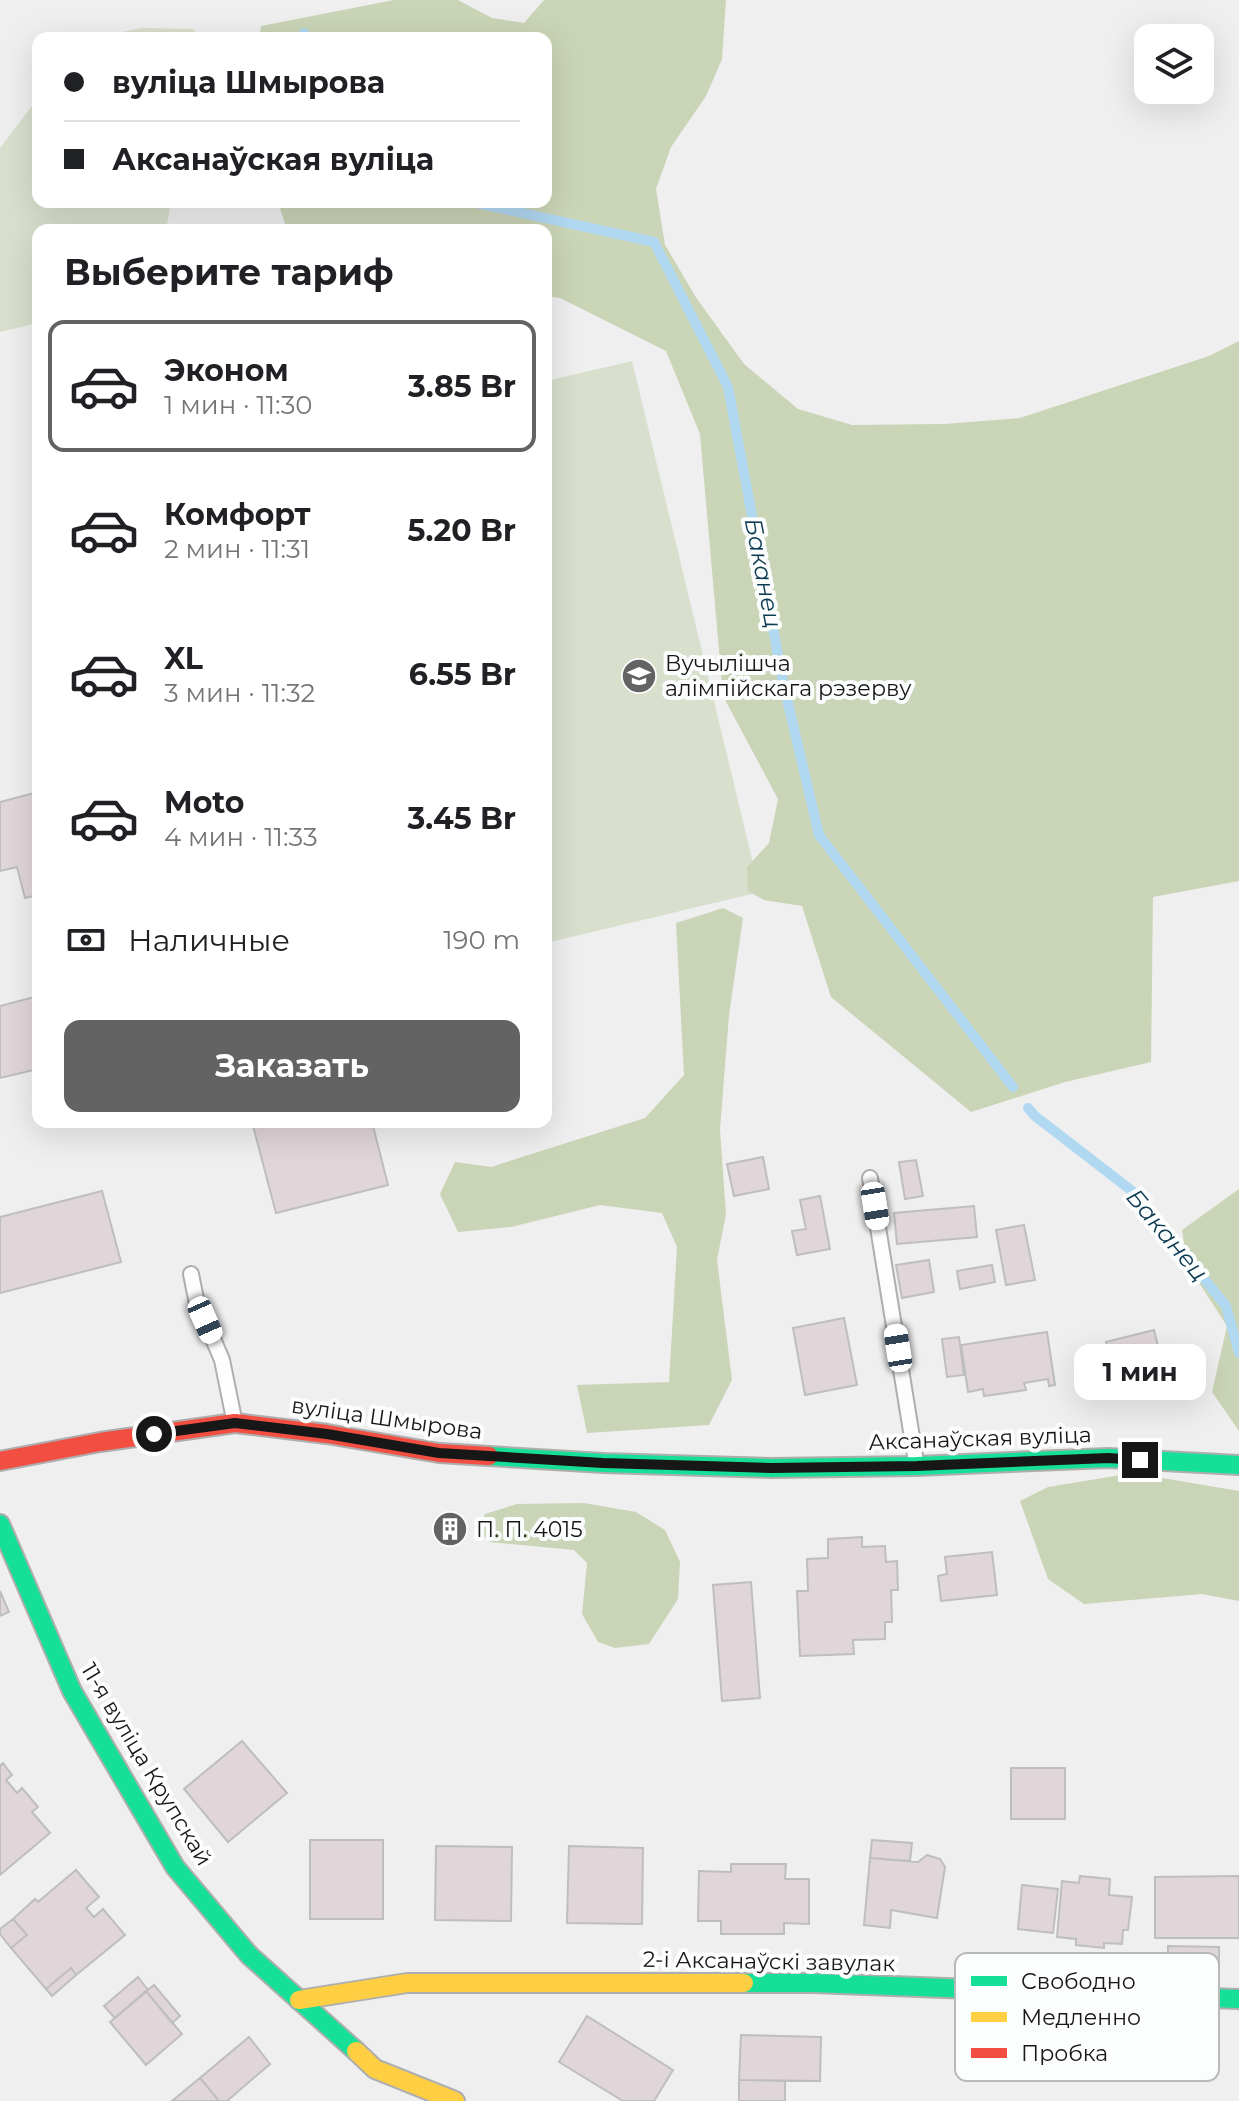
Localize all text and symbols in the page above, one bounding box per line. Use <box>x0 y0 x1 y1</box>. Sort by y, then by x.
map controls <box>1134 24 1214 104</box>
button: layers <box>1134 24 1214 104</box>
text: вуліца Шмырова <box>112 64 385 101</box>
text: Аксанаўская вуліца <box>112 141 434 178</box>
text: Выберите тариф <box>64 250 394 294</box>
icon: car <box>68 350 140 422</box>
text: Эконом <box>164 352 289 389</box>
text: 3.85 Br <box>408 368 516 405</box>
text: 1 мин · 11:30 <box>164 389 313 421</box>
icon: car <box>68 494 140 566</box>
text: Комфорт <box>164 496 311 533</box>
text: 5.20 Br <box>408 512 516 549</box>
water label: Баканец <box>739 515 788 630</box>
text: 2 мин · 11:31 <box>164 533 310 565</box>
icon: car <box>68 638 140 710</box>
text: XL <box>164 640 203 677</box>
place label: Вучылішча алімпійскага рэзерву <box>665 650 912 702</box>
text: 6.55 Br <box>409 656 516 693</box>
school or university icon: Вучылішча алімпійскага рэзерву <box>620 657 658 695</box>
text: 3 мин · 11:32 <box>164 677 315 709</box>
icon: car <box>68 782 140 854</box>
text: Moto <box>164 784 245 821</box>
text: 3.45 Br <box>407 800 516 837</box>
text: 4 мин · 11:33 <box>164 821 318 853</box>
icon: cash <box>64 918 108 962</box>
text: Наличные <box>128 922 290 959</box>
text: 190 m <box>443 924 520 956</box>
button: Заказать <box>64 1020 520 1112</box>
car <box>859 1180 891 1232</box>
water label: Баканец <box>1120 1183 1214 1287</box>
car <box>184 1293 226 1347</box>
car <box>882 1322 914 1374</box>
callout: 1 мин <box>1074 1344 1206 1400</box>
text: 1 мин <box>1102 1356 1178 1388</box>
street label: вуліца Шмырова <box>290 1392 484 1445</box>
route start <box>136 1416 172 1452</box>
street label: Аксанаўская вуліца <box>868 1421 1092 1456</box>
route end <box>1122 1442 1158 1478</box>
building icon: П. П. 4015 <box>431 1510 469 1548</box>
place label: П. П. 4015 <box>476 1516 583 1543</box>
street label: 11-я вуліца Крупскай <box>75 1658 218 1870</box>
street label: 2-і Аксанаўскі завулак <box>643 1946 896 1977</box>
legend <box>955 1953 1219 2081</box>
text: Свободно <box>1021 1968 1136 1995</box>
text: Медленно <box>1021 2004 1141 2031</box>
text: Пробка <box>1021 2040 1108 2067</box>

